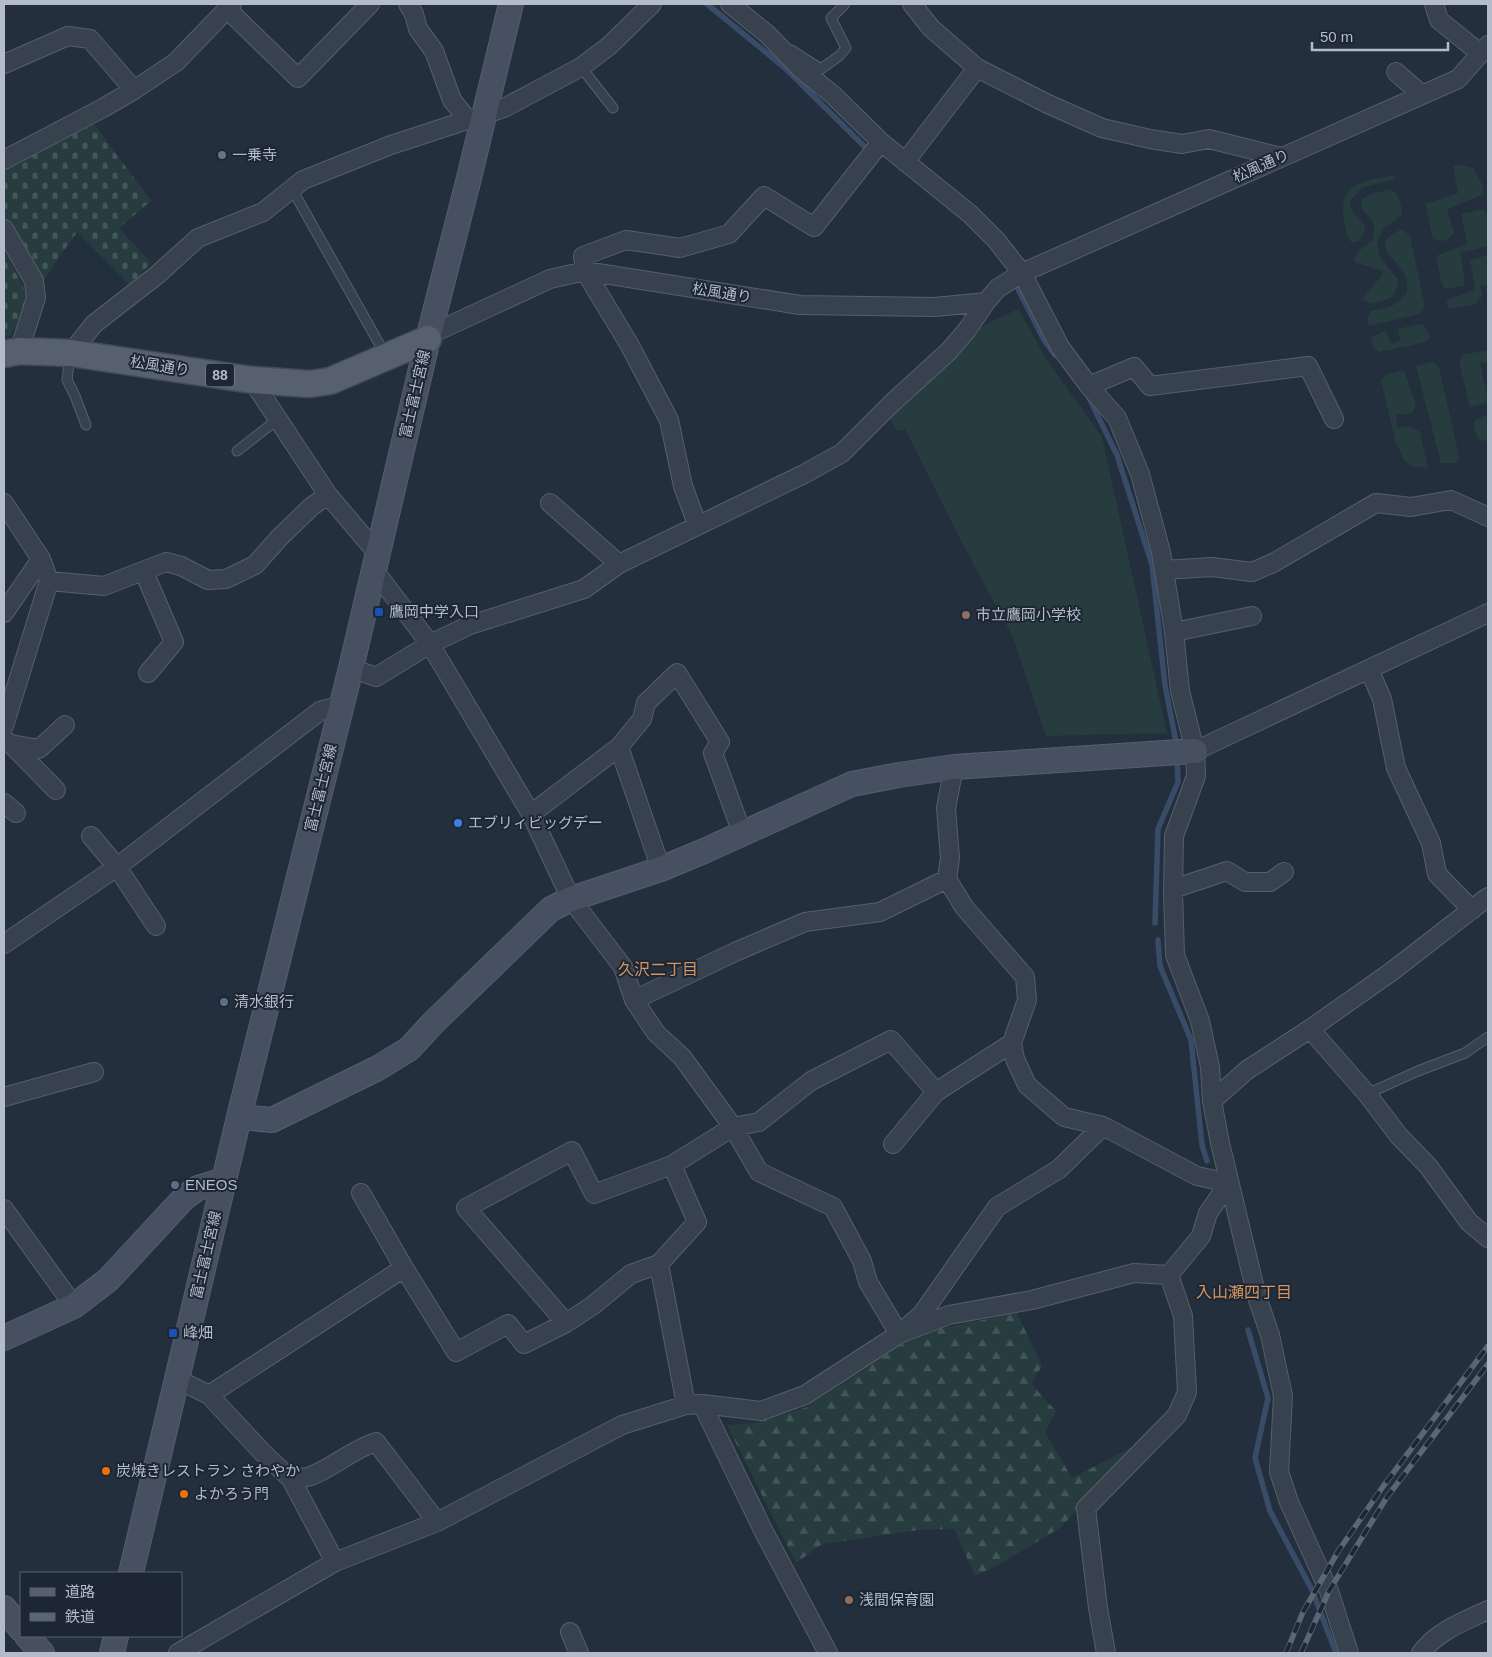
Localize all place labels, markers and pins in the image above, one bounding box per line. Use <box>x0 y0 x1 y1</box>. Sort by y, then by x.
place label: 一乗寺 <box>232 146 277 163</box>
marker: 一乗寺 <box>216 149 228 161</box>
place label: 鷹岡中学入口 <box>389 603 479 620</box>
marker: 鷹岡中学入口 <box>373 606 385 618</box>
place label: 市立鷹岡小学校 <box>976 606 1081 623</box>
marker: 市立鷹岡小学校 <box>960 609 972 621</box>
place label: エブリィビッグデー <box>468 814 603 831</box>
marker: エブリィビッグデー <box>452 817 464 829</box>
place label: 清水銀行 <box>234 993 294 1010</box>
marker: 清水銀行 <box>218 996 230 1008</box>
place label: ENEOS <box>185 1176 238 1193</box>
marker: ENEOS <box>169 1179 181 1191</box>
place label: 峰畑 <box>183 1324 213 1341</box>
marker: 峰畑 <box>167 1327 179 1339</box>
place label: 炭焼きレストラン さわやか <box>116 1462 300 1479</box>
marker: 炭焼きレストラン さわやか <box>100 1465 112 1477</box>
place label: よかろう門 <box>194 1485 269 1502</box>
marker: よかろう門 <box>178 1488 190 1500</box>
place label: 浅間保育園 <box>859 1591 934 1608</box>
marker: 浅間保育園 <box>843 1594 855 1606</box>

